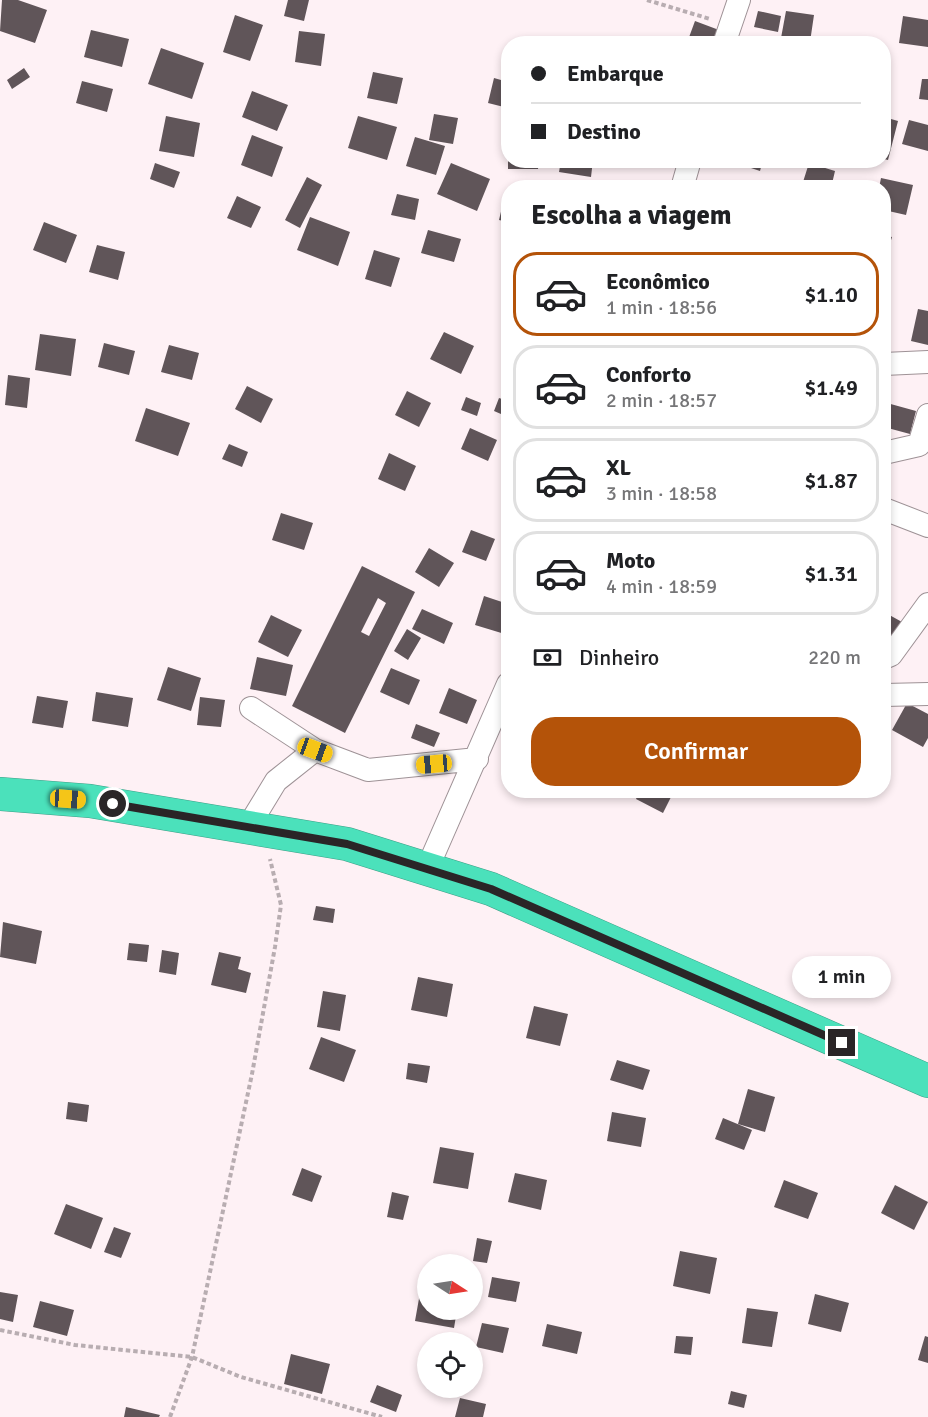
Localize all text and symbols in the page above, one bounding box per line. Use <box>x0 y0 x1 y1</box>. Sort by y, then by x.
text: Embarque <box>567 60 664 87</box>
text: Destino <box>567 118 641 145</box>
text: Escolha a viagem <box>531 199 732 232</box>
icon: car <box>534 267 588 321</box>
text: Econômico <box>606 268 710 295</box>
text: $1.10 <box>804 281 858 308</box>
text: 1 min · 18:56 <box>606 295 717 320</box>
icon: car <box>534 360 588 414</box>
text: Conforto <box>606 361 691 388</box>
text: $1.49 <box>804 374 858 401</box>
text: 2 min · 18:57 <box>606 388 717 413</box>
icon: car <box>534 453 588 507</box>
text: XL <box>606 454 631 481</box>
text: $1.87 <box>804 467 858 494</box>
text: 3 min · 18:58 <box>606 481 717 506</box>
icon: car <box>534 546 588 600</box>
text: Moto <box>606 547 655 574</box>
text: $1.31 <box>804 560 858 587</box>
text: 4 min · 18:59 <box>606 574 717 599</box>
icon: cash <box>531 641 564 674</box>
text: Dinheiro <box>579 644 659 671</box>
text: 220 m <box>808 645 861 670</box>
button: Confirmar <box>531 717 861 786</box>
car <box>295 735 335 765</box>
car <box>415 753 453 775</box>
car <box>49 789 87 809</box>
route start <box>99 790 126 817</box>
callout: 1 min <box>792 956 892 998</box>
text: 1 min <box>818 964 865 989</box>
route end <box>828 1029 855 1056</box>
north arrow <box>417 1254 483 1320</box>
map controls <box>417 1254 483 1398</box>
button: locate <box>417 1332 483 1398</box>

